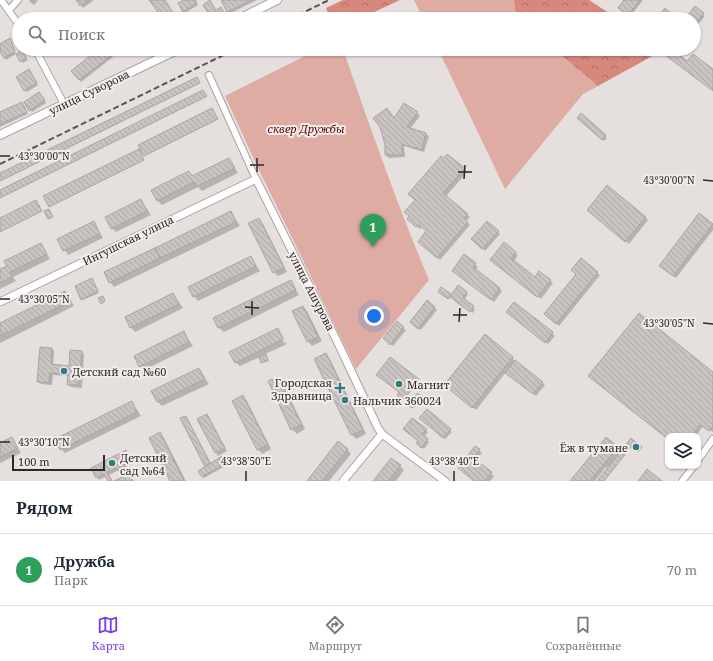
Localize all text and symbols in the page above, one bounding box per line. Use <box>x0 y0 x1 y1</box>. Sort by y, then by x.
search box <box>12 12 701 56</box>
icon: search <box>26 23 48 45</box>
text: Поиск <box>58 24 105 44</box>
street label: улица Суворова <box>46 66 132 118</box>
park label: сквер Дружбы <box>268 121 345 136</box>
text: 43°30'00"N <box>18 149 70 163</box>
text: 43°30'00"N <box>643 173 695 187</box>
street label: Ингушская улица <box>80 211 176 269</box>
pin: 1 <box>360 214 386 247</box>
street label: улица Ашурова <box>286 249 338 333</box>
text: 43°30'05"N <box>18 292 70 306</box>
your location <box>364 306 384 326</box>
text: 43°30'05"N <box>643 316 695 330</box>
place label: Детский сад №60 <box>72 364 166 379</box>
marker: Детский сад №60 <box>59 366 69 376</box>
place label: Городская Здравница <box>271 375 332 403</box>
place label: Магнит <box>407 377 450 392</box>
marker: Магнит <box>394 379 404 389</box>
marker: Городская Здравница <box>335 383 345 393</box>
place label: Нальчик 360024 <box>353 393 441 408</box>
marker: Нальчик 360024 <box>340 395 350 405</box>
map controls <box>665 433 701 469</box>
button: layers <box>665 433 701 469</box>
text: 43°30'10"N <box>18 435 70 449</box>
place label: Ёж в тумане <box>560 440 628 455</box>
marker: Ёж в тумане <box>631 442 641 452</box>
place label: Детский сад №64 <box>120 450 167 478</box>
scale bar <box>12 453 105 472</box>
text: 100 m <box>18 454 50 469</box>
text: 43°38'50"E <box>221 454 271 468</box>
text: 43°38'40"E <box>429 454 479 468</box>
marker: Детский сад №64 <box>107 458 117 468</box>
text: Рядом <box>16 496 73 519</box>
text: Дружба <box>54 551 115 571</box>
text: 1 <box>25 561 33 579</box>
text: 70 m <box>667 561 697 579</box>
text: Парк <box>54 571 88 589</box>
tab: Карта <box>92 614 125 653</box>
tab: Маршрут <box>309 614 362 653</box>
tab: Сохранённые <box>546 614 621 653</box>

